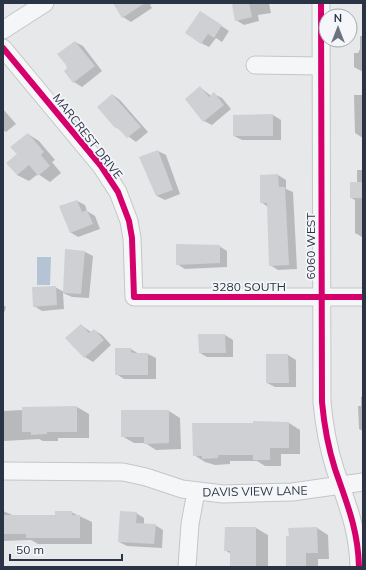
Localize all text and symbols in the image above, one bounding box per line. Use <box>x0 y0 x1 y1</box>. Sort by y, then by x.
north arrow <box>318 8 358 48</box>
text: N <box>334 11 342 25</box>
street label: MARCREST DRIVE <box>50 90 126 182</box>
street label: 6060 WEST <box>303 212 318 279</box>
street label: 3280 SOUTH <box>212 279 286 294</box>
street label: DAVIS VIEW LANE <box>202 483 308 499</box>
scale bar <box>10 536 122 562</box>
text: 50 m <box>16 542 44 557</box>

